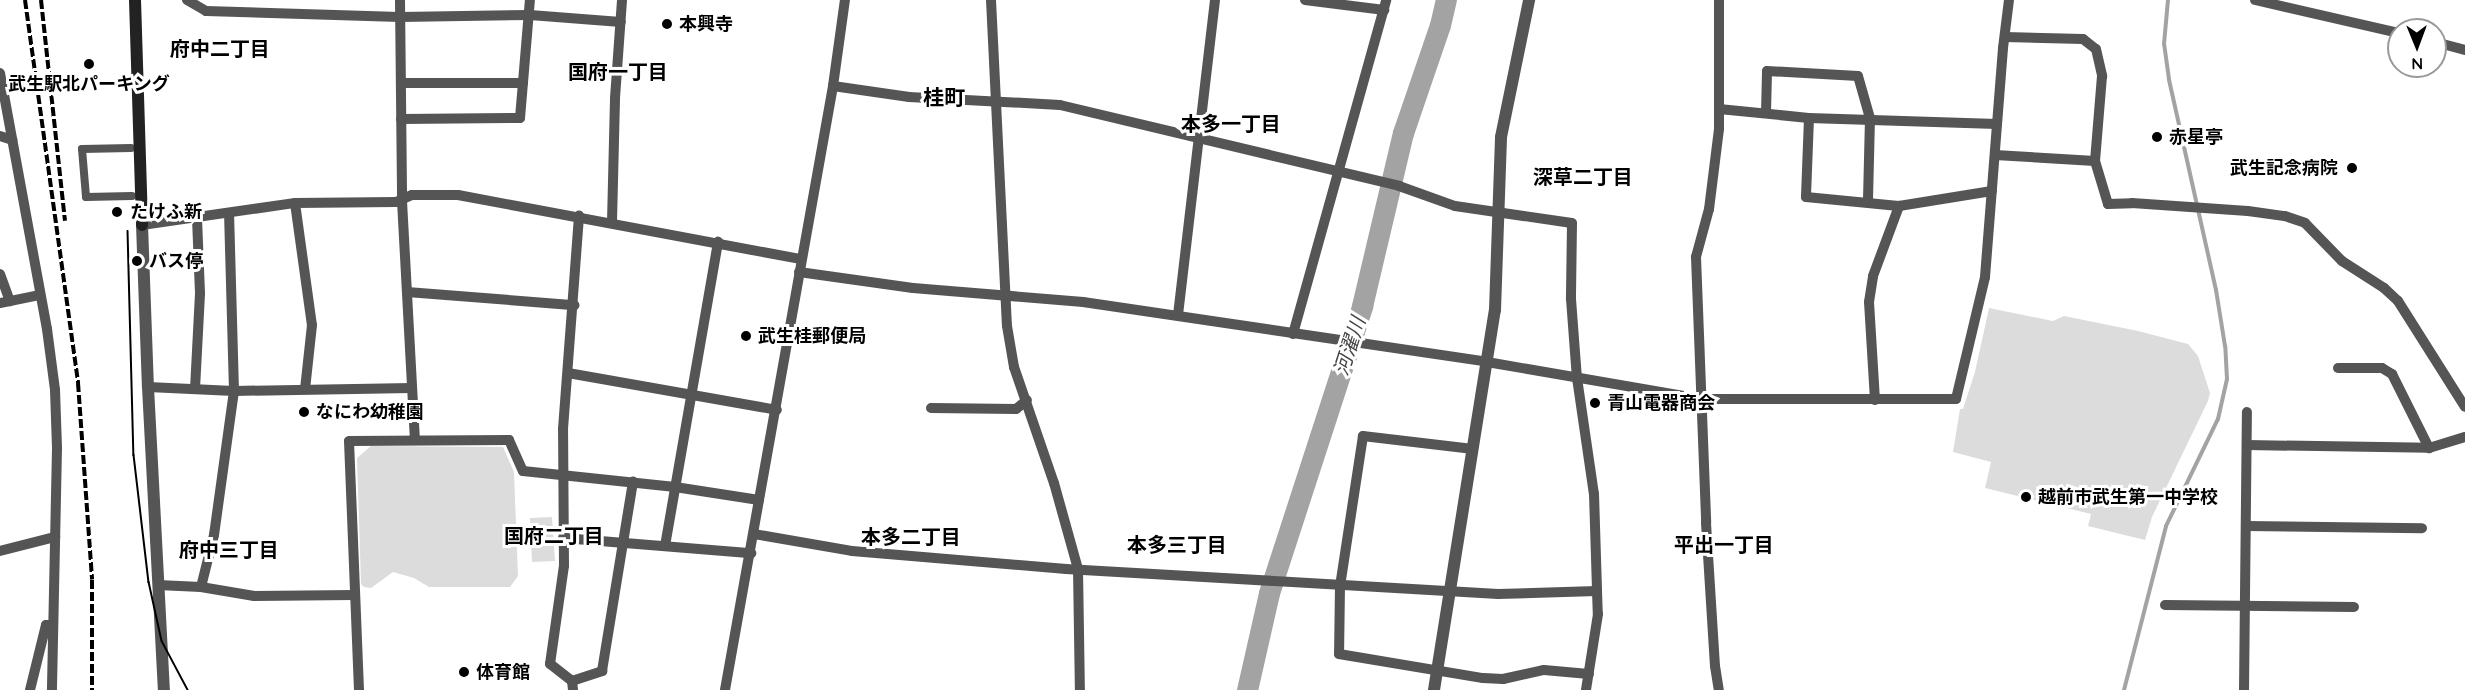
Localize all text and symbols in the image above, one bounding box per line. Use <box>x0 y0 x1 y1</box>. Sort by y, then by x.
place label: 本興寺 <box>679 13 733 35</box>
marker: 本興寺 <box>660 17 674 31</box>
north arrow <box>2387 18 2447 78</box>
district label: 府中二丁目 <box>170 36 270 60</box>
text: N <box>2411 54 2423 74</box>
marker: 武生駅北パーキング <box>82 57 96 71</box>
district label: 国府一丁目 <box>568 59 668 83</box>
place label: 武生駅北パーキング <box>8 73 170 95</box>
district label: 桂町 <box>923 84 965 110</box>
district label: 本多一丁目 <box>1181 111 1281 135</box>
place label: 赤星亭 <box>2169 126 2223 148</box>
marker: 赤星亭 <box>2150 130 2164 144</box>
place label: 武生記念病院 <box>2230 157 2338 179</box>
marker: 武生記念病院 <box>2343 159 2361 177</box>
district label: 深草二丁目 <box>1533 164 1633 188</box>
place label: たけふ新 <box>130 201 202 223</box>
marker: たけふ新 <box>108 203 126 221</box>
place label: バス停 <box>149 250 203 272</box>
marker: バス停 <box>130 254 144 268</box>
water label: 河濯川 <box>1328 314 1370 378</box>
place label: 武生桂郵便局 <box>758 325 866 347</box>
marker: 武生桂郵便局 <box>739 329 753 343</box>
place label: 青山電器商会 <box>1607 392 1715 414</box>
marker: 青山電器商会 <box>1588 396 1602 410</box>
place label: なにわ幼稚園 <box>316 401 424 423</box>
marker: なにわ幼稚園 <box>297 405 311 419</box>
place label: 越前市武生第一中学校 <box>2038 486 2218 508</box>
marker: 越前市武生第一中学校 <box>2019 490 2033 504</box>
district label: 国府二丁目 <box>504 523 604 547</box>
district label: 本多二丁目 <box>861 524 961 548</box>
district label: 本多三丁目 <box>1127 532 1227 556</box>
district label: 平出一丁目 <box>1674 532 1774 556</box>
district label: 府中三丁目 <box>179 537 279 561</box>
place label: 体育館 <box>476 661 530 683</box>
marker: 体育館 <box>457 665 471 679</box>

